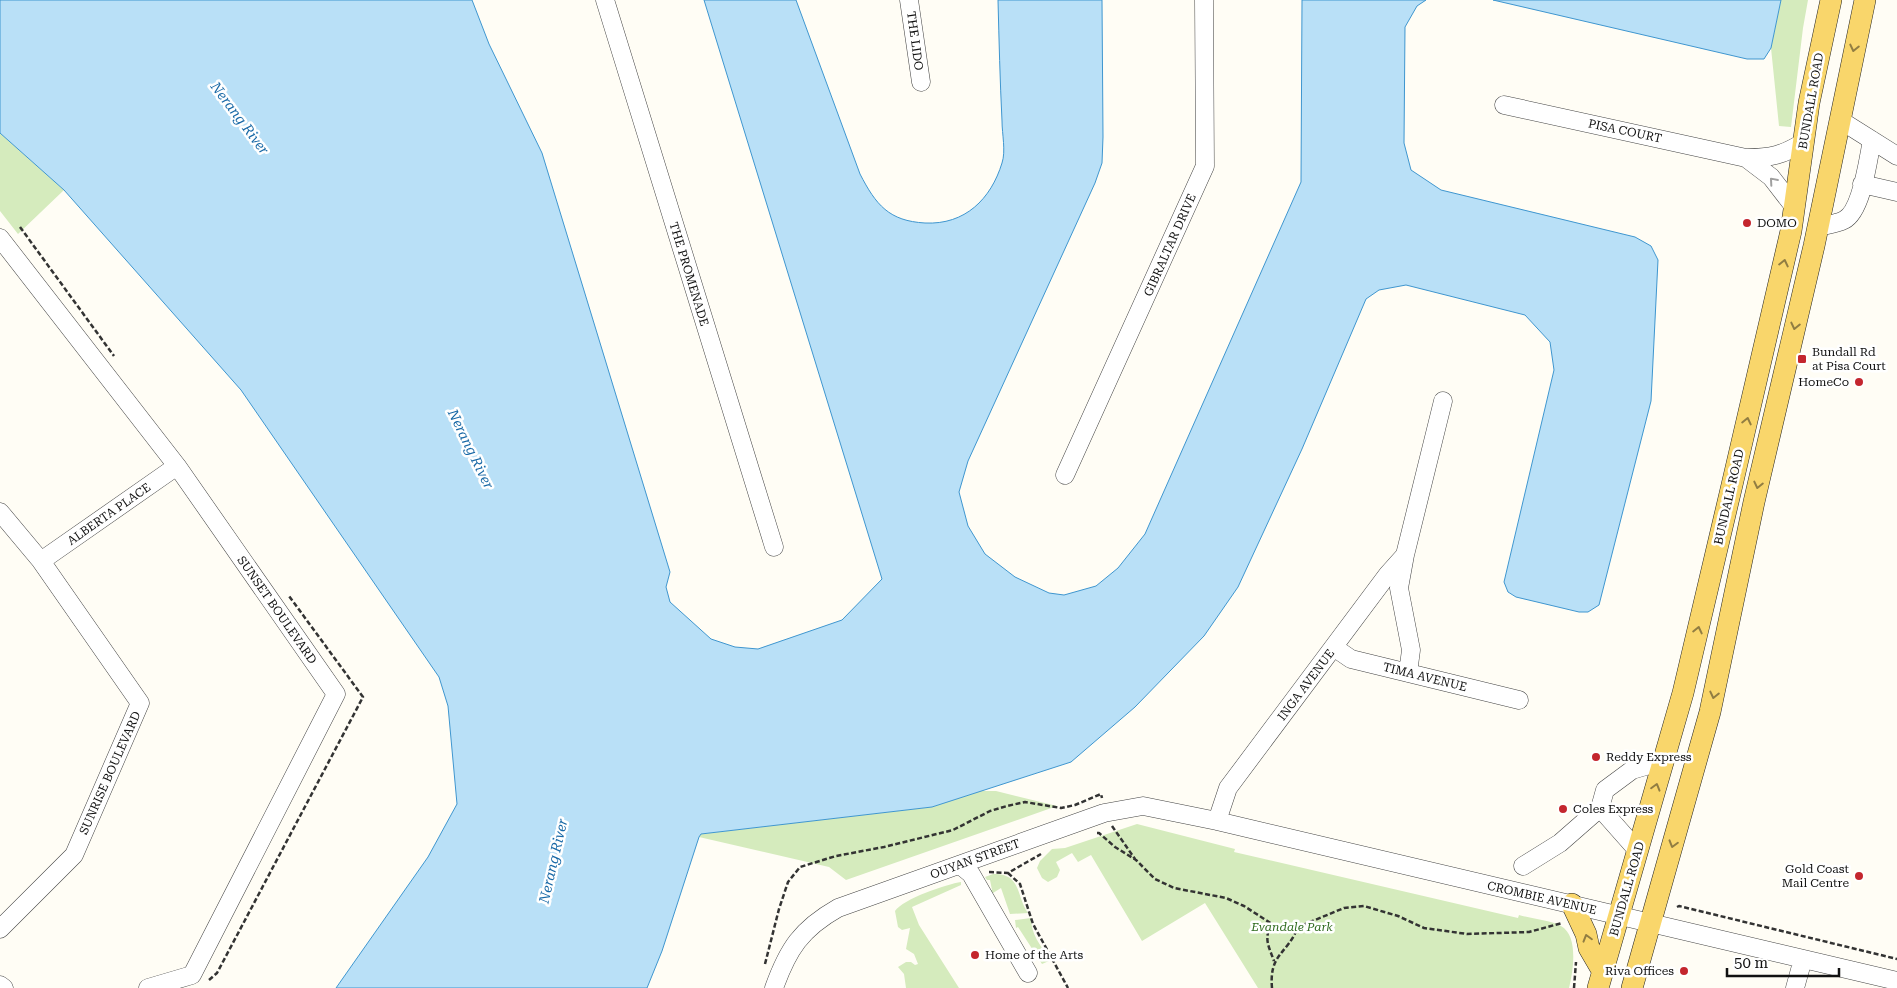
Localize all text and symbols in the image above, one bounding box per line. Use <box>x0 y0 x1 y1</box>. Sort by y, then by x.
street label: THE LIDO <box>904 11 926 71</box>
one-way arrow <box>1849 43 1860 52</box>
street label: BUNDALL ROAD <box>1796 52 1826 150</box>
water label: Nerang River <box>207 78 272 157</box>
street label: PISA COURT <box>1587 116 1663 146</box>
one-way arrow <box>1770 177 1779 186</box>
street label: GIBRALTAR DRIVE <box>1141 191 1199 299</box>
place label: DOMO <box>1757 216 1797 230</box>
marker: DOMO <box>1741 217 1753 229</box>
street label: THE PROMENADE <box>666 220 712 328</box>
one-way arrow <box>1778 258 1789 267</box>
one-way arrow <box>1790 322 1801 331</box>
place label: Bundall Rd at Pisa Court <box>1812 345 1886 373</box>
marker: Bundall Rd at Pisa Court <box>1796 353 1808 365</box>
place label: HomeCo <box>1798 375 1849 389</box>
marker: HomeCo <box>1853 376 1865 388</box>
water label: Nerang River <box>444 406 497 491</box>
one-way arrow <box>1741 416 1752 425</box>
street label: BUNDALL ROAD <box>1711 448 1747 546</box>
street label: ALBERTA PLACE <box>65 480 153 548</box>
one-way arrow <box>1753 480 1764 489</box>
street label: SUNSET BOULEVARD <box>234 553 320 667</box>
one-way arrow <box>1692 626 1703 635</box>
street label: INGA AVENUE <box>1275 647 1337 723</box>
street label: TIMA AVENUE <box>1382 660 1468 694</box>
one-way arrow <box>1709 690 1720 699</box>
street label: SUNRISE BOULEVARD <box>76 709 144 837</box>
place label: Reddy Express <box>1606 750 1692 764</box>
marker: Reddy Express <box>1590 751 1602 763</box>
one-way arrow <box>1650 784 1660 792</box>
place label: Coles Express <box>1573 802 1654 816</box>
marker: Coles Express <box>1557 803 1569 815</box>
water label: Nerang River <box>535 817 571 906</box>
street label: OUYAN STREET <box>928 836 1022 882</box>
one-way arrow <box>1668 839 1678 848</box>
street label: BUNDALL ROAD <box>1607 840 1647 938</box>
place label: Gold Coast Mail Centre <box>1782 862 1850 890</box>
marker: Gold Coast Mail Centre <box>1853 870 1865 882</box>
street label: CROMBIE AVENUE <box>1486 879 1598 917</box>
park label: Evandale Park <box>1250 920 1333 934</box>
one-way arrow <box>1582 935 1592 943</box>
scale bar <box>1727 946 1840 978</box>
place label: Home of the Arts <box>985 948 1084 962</box>
marker: Home of the Arts <box>969 949 981 961</box>
text: 50 m <box>1734 954 1769 972</box>
place label: Riva Offices <box>1605 964 1674 978</box>
marker: Riva Offices <box>1678 965 1690 977</box>

